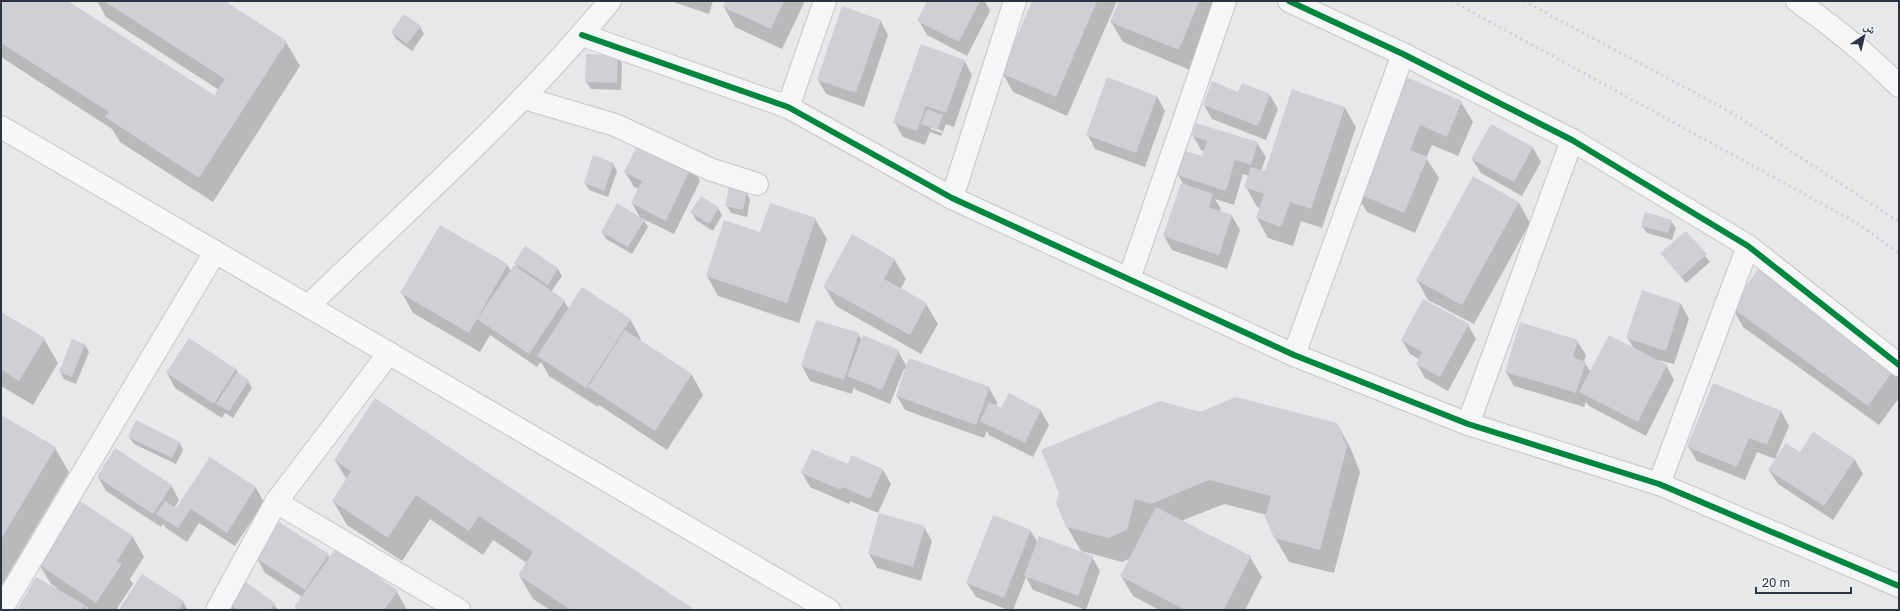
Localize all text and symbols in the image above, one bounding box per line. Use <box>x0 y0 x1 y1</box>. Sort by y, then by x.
north arrow <box>1844 16 1884 56</box>
text: ش <box>1860 19 1879 38</box>
scale bar <box>1756 569 1851 595</box>
text: 20 m <box>1762 575 1790 590</box>

